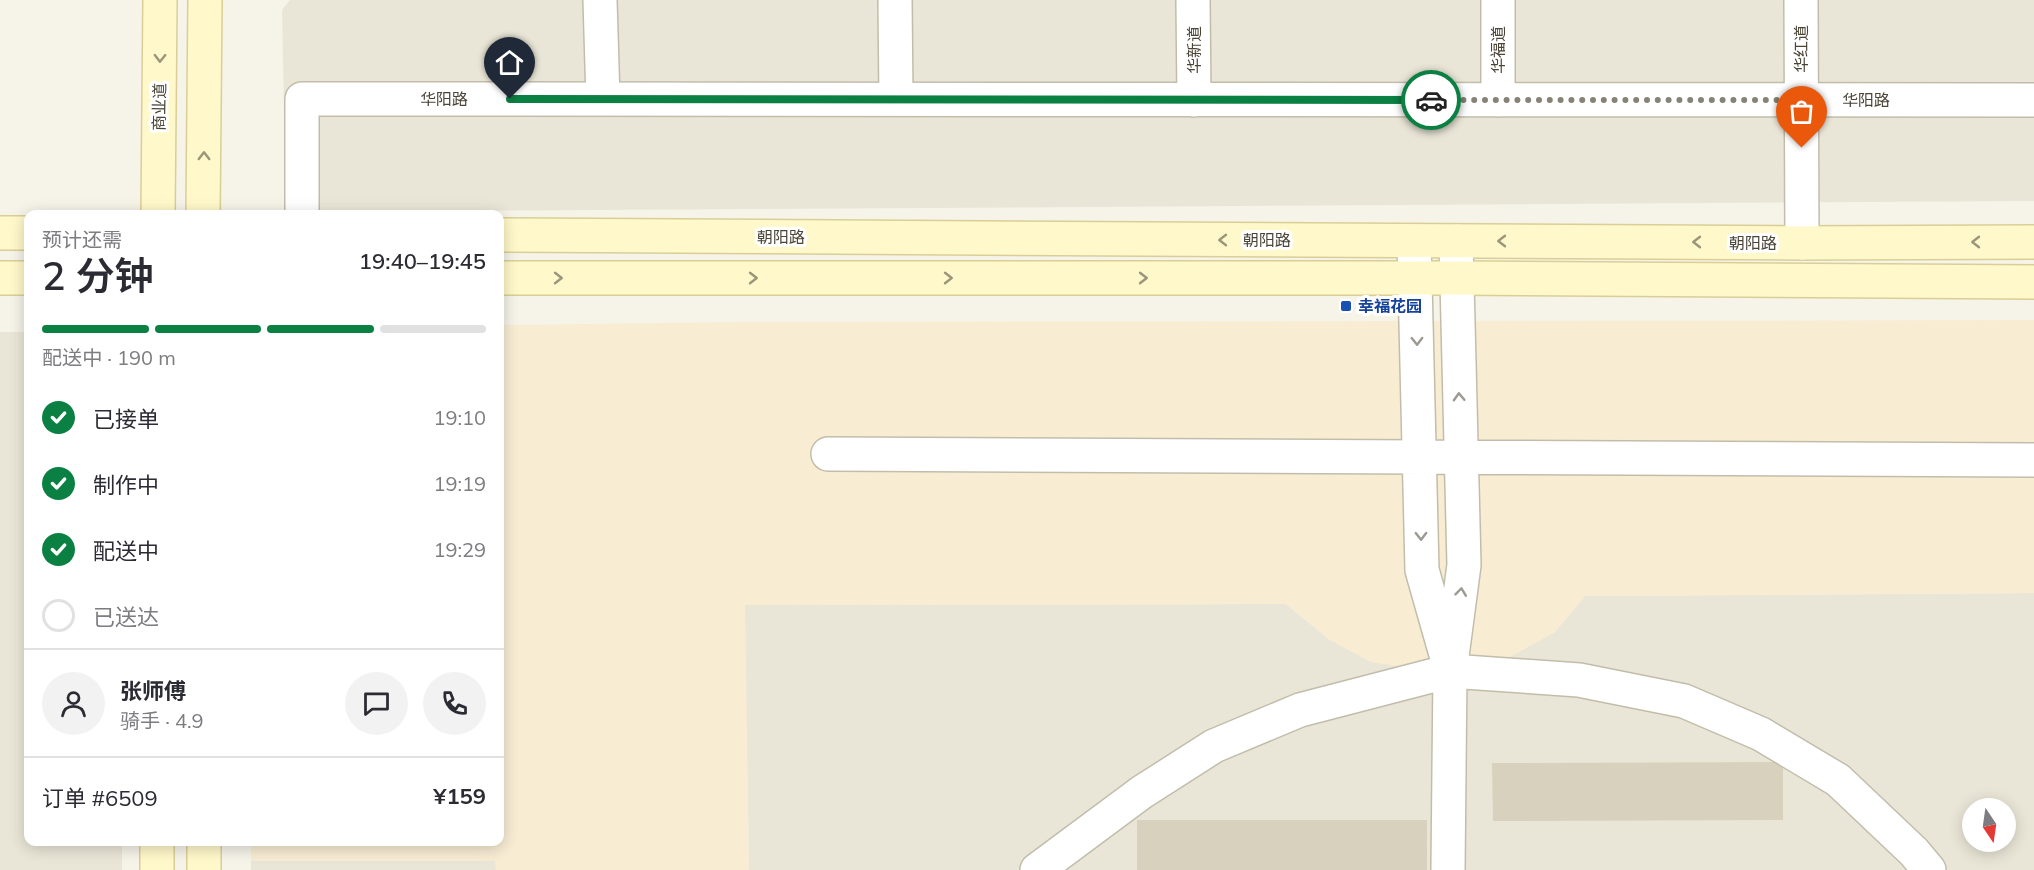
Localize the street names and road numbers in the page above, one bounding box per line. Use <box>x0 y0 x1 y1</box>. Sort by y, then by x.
street label: 华红道 <box>1791 25 1811 73</box>
street label: 华新道 <box>1184 26 1204 74</box>
street label: 华福道 <box>1488 26 1508 74</box>
street label: 商业道 <box>149 83 169 131</box>
street label: 华阳路 <box>420 89 468 109</box>
street label: 华阳路 <box>1842 90 1890 110</box>
street label: 朝阳路 <box>757 227 805 247</box>
street label: 朝阳路 <box>1243 230 1291 250</box>
street label: 朝阳路 <box>1729 233 1777 253</box>

